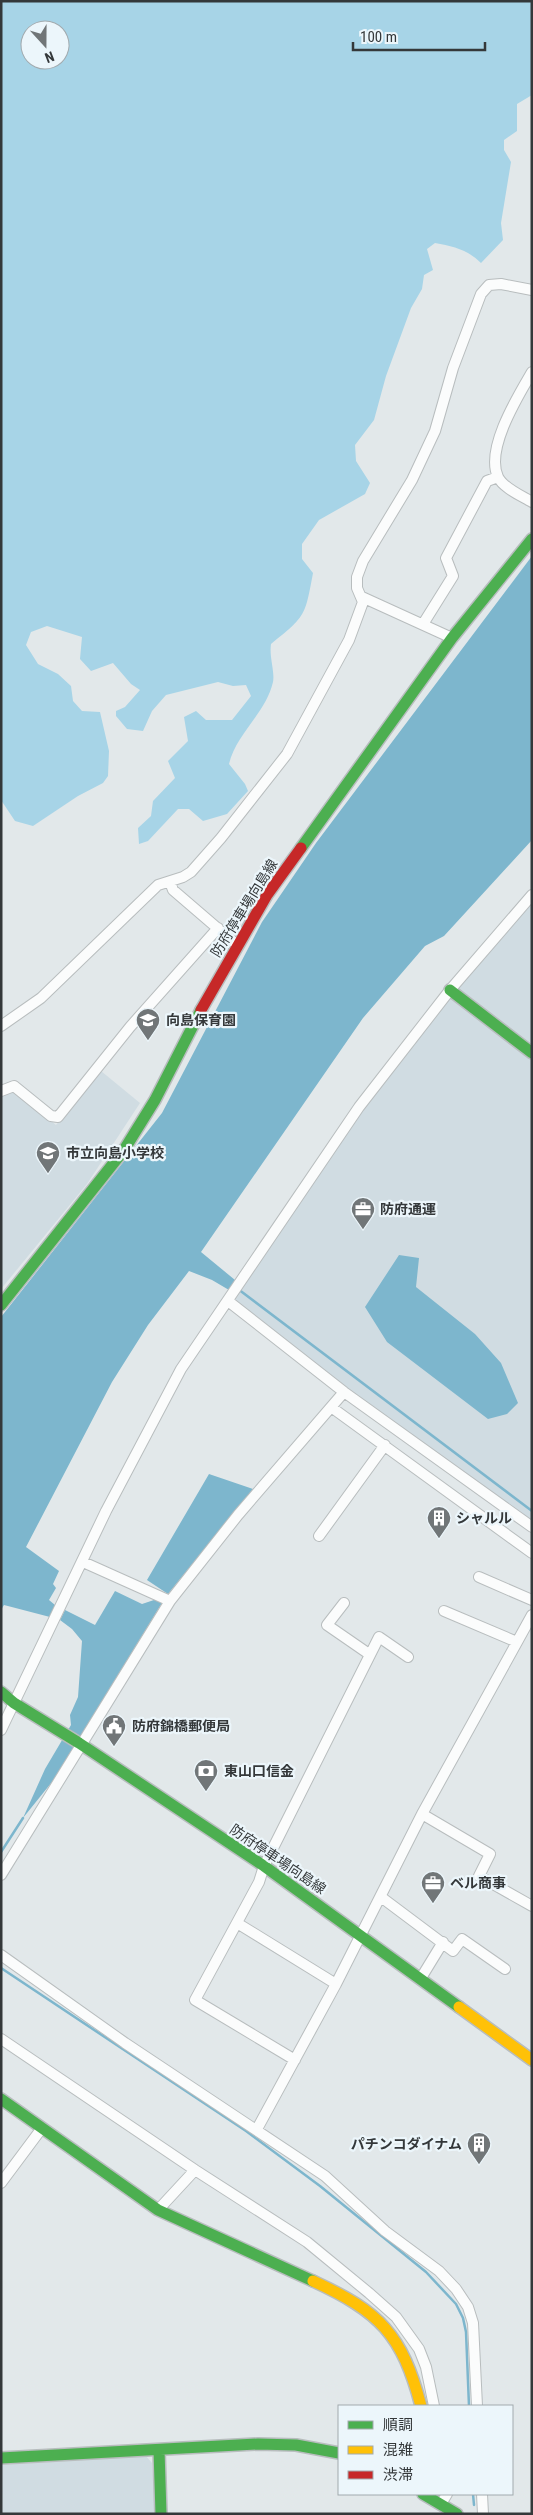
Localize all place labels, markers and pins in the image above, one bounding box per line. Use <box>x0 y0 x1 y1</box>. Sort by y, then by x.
school or university icon: 向島保育園 <box>135 1007 161 1041</box>
place label: 向島保育園 <box>166 1012 236 1028</box>
school or university icon: 市立向島小学校 <box>35 1140 61 1174</box>
place label: 市立向島小学校 <box>66 1145 164 1161</box>
office icon: 防府通運 <box>350 1196 376 1230</box>
place label: 防府通運 <box>380 1201 436 1217</box>
building icon: シャルル <box>426 1505 452 1539</box>
place label: シャルル <box>456 1510 512 1526</box>
public building icon: 防府錦橋郵便局 <box>101 1713 127 1747</box>
place label: 防府錦橋郵便局 <box>132 1718 230 1734</box>
bank icon: 東山口信金 <box>193 1758 219 1792</box>
place label: 東山口信金 <box>224 1763 294 1779</box>
office icon: ベル商事 <box>420 1870 446 1904</box>
place label: ベル商事 <box>450 1875 506 1891</box>
building icon: パチンコダイナム <box>466 2131 492 2165</box>
place label: パチンコダイナム <box>351 2136 462 2152</box>

